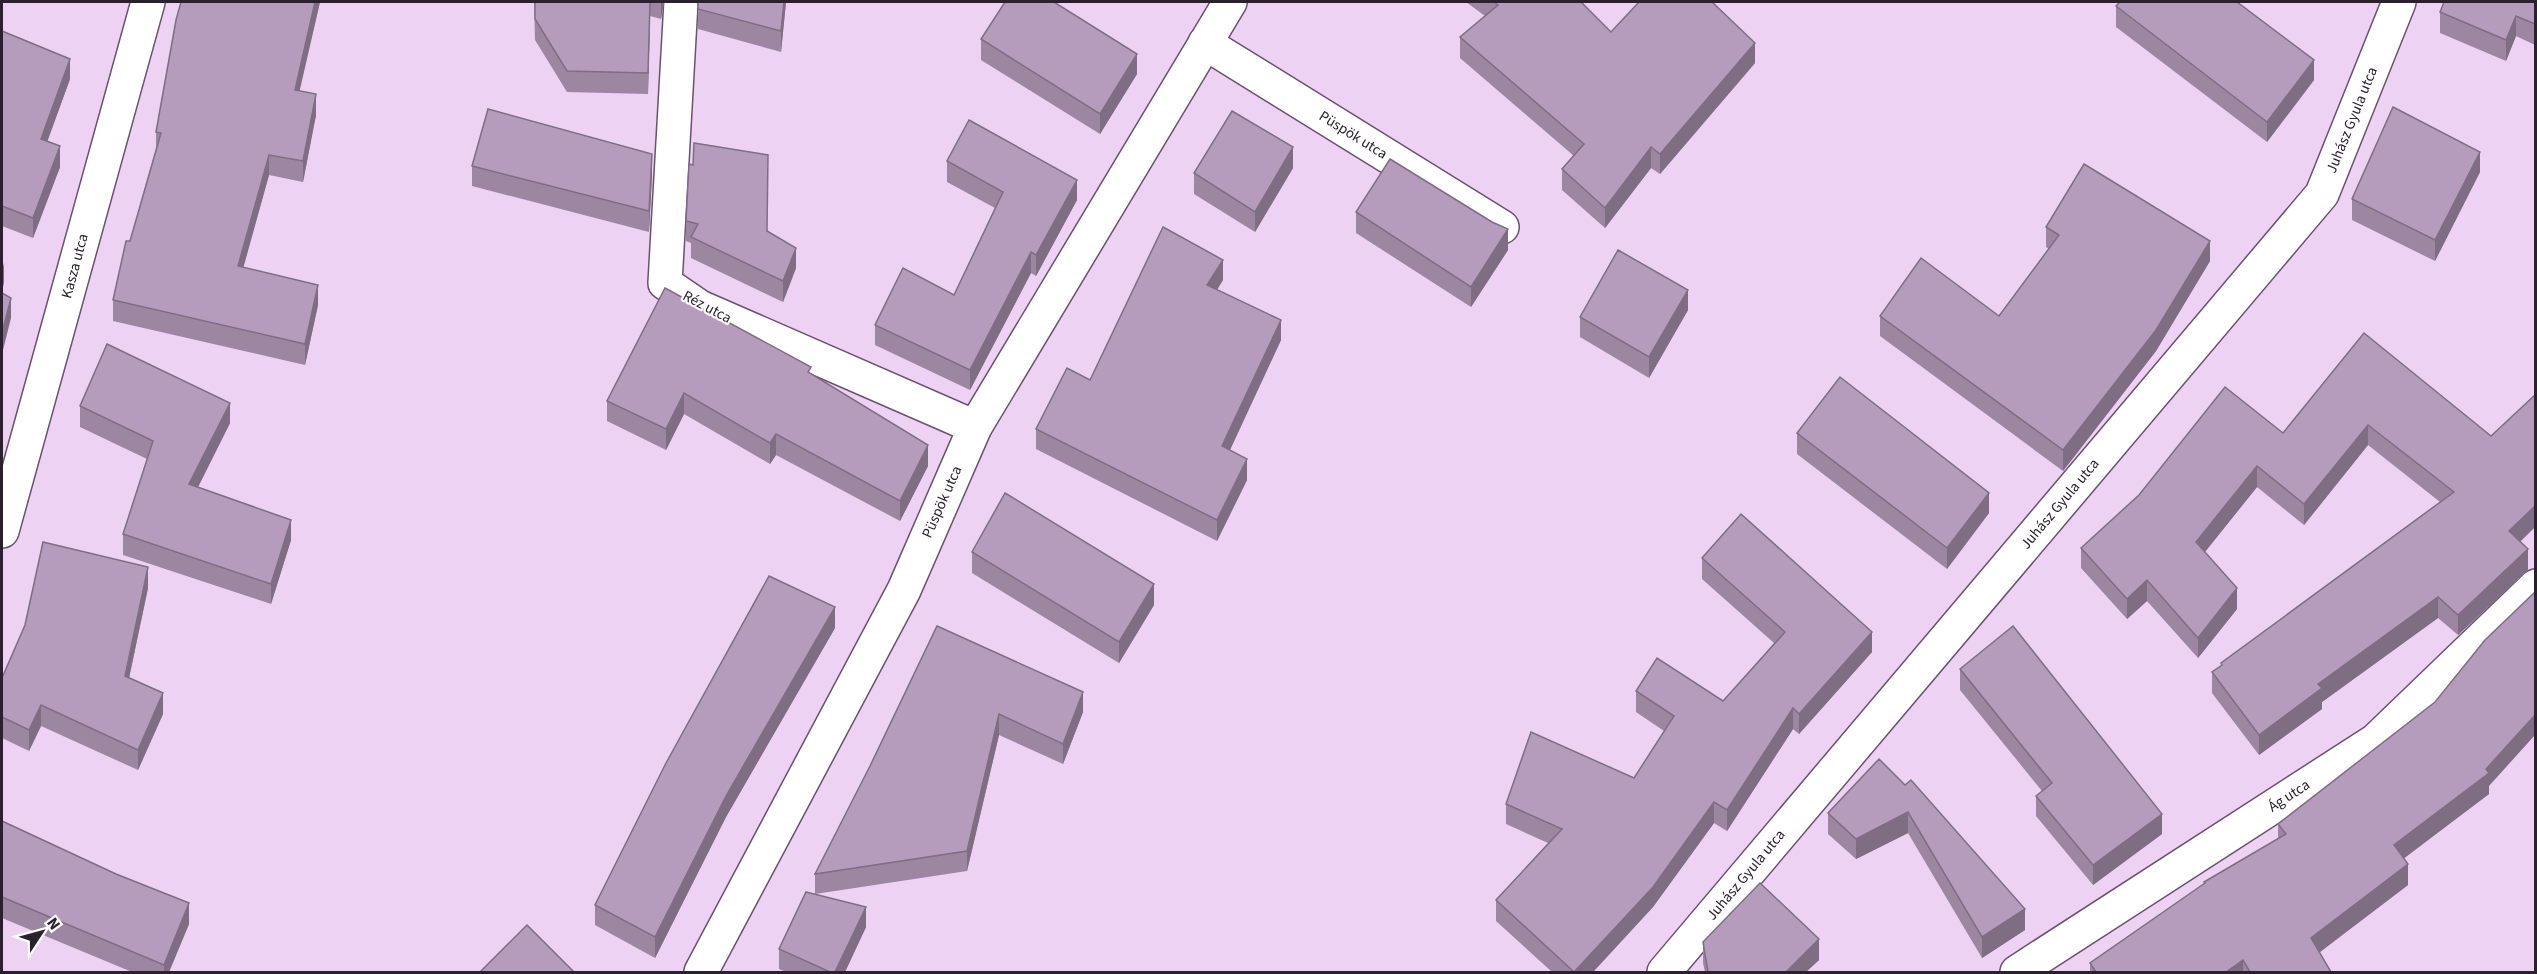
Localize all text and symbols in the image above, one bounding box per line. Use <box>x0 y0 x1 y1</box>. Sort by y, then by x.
street label: Juhász Gyula utca <box>2321 64 2383 176</box>
street label: Püspök utca <box>1315 106 1391 164</box>
street label: Kasza utca <box>56 231 94 301</box>
street label: Réz utca <box>679 285 735 329</box>
street label: Juhász Gyula utca <box>2016 454 2104 554</box>
street label: Püspök utca <box>917 463 967 541</box>
street label: Ág utca <box>2264 775 2314 817</box>
street label: Juhász Gyula utca <box>1702 825 1790 925</box>
north arrow <box>12 902 72 962</box>
text: N <box>41 913 65 935</box>

